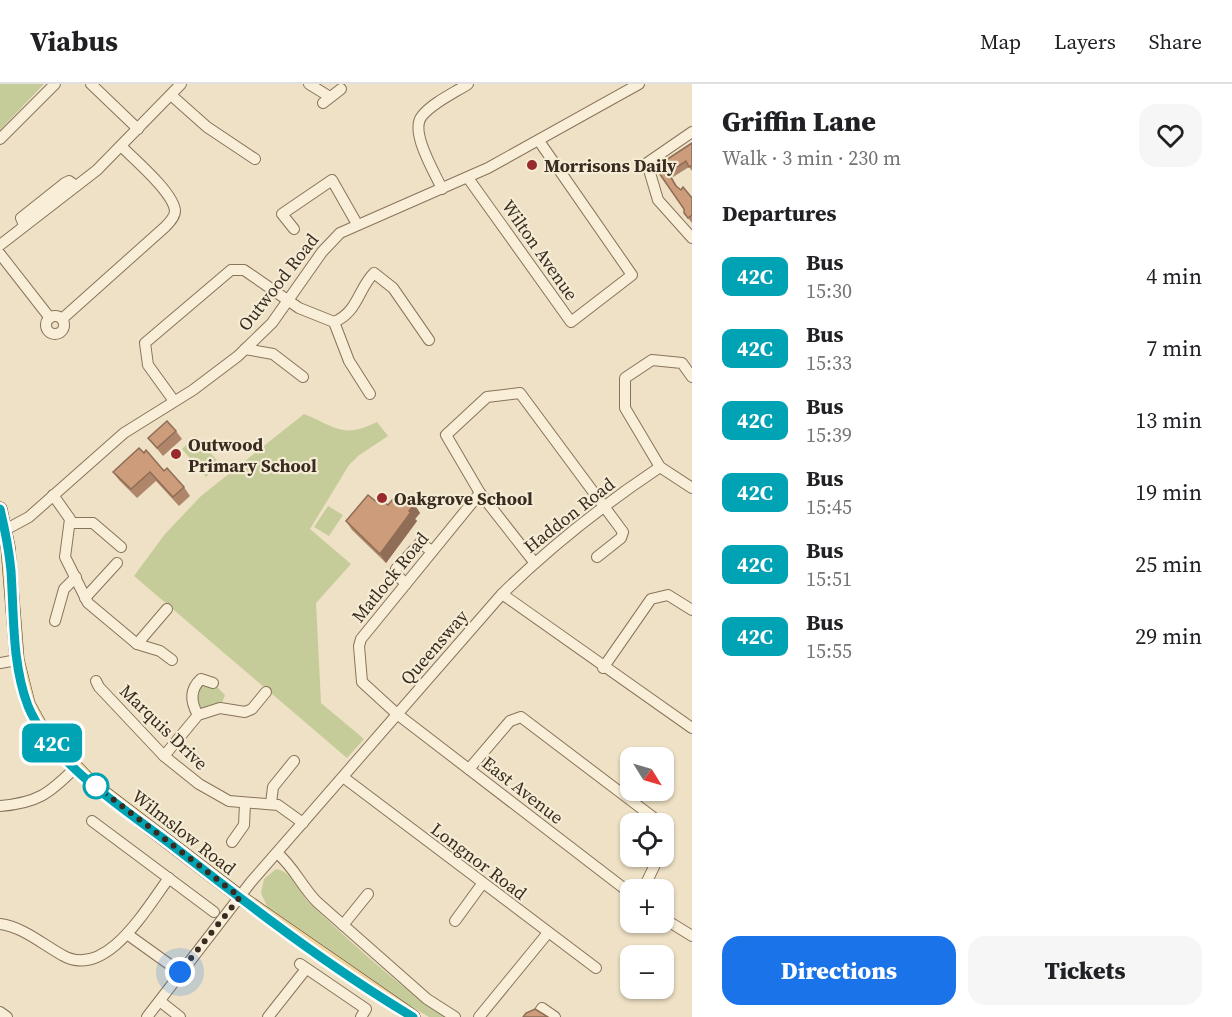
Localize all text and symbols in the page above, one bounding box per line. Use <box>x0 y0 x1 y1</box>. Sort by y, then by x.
text: Viabus <box>30 22 118 60</box>
text: Map <box>980 27 1021 56</box>
text: Layers <box>1054 27 1116 56</box>
text: Share <box>1149 27 1202 56</box>
text: Griffin Lane <box>722 102 876 140</box>
button: heart <box>1139 104 1202 167</box>
text: Walk · 3 min · 230 m <box>722 144 901 172</box>
place label: Morrisons Daily <box>544 153 677 178</box>
marker: Morrisons Daily <box>525 158 539 172</box>
street label: Wilton Avenue <box>496 195 584 305</box>
text: Departures <box>722 198 836 228</box>
street label: Outwood Road <box>232 228 324 336</box>
text: Bus <box>806 247 843 277</box>
text: 4 min <box>1146 261 1202 291</box>
text: 42C <box>737 262 773 291</box>
text: 15:30 <box>806 277 852 305</box>
text: Bus <box>806 319 843 349</box>
text: 7 min <box>1146 333 1202 363</box>
text: 42C <box>737 334 773 363</box>
text: 15:33 <box>806 349 852 377</box>
text: Bus <box>806 391 843 421</box>
text: 13 min <box>1135 405 1202 435</box>
text: 42C <box>737 406 773 435</box>
text: 15:39 <box>806 421 852 449</box>
place label: Outwood Primary School <box>188 432 317 478</box>
marker: Outwood Primary School <box>169 447 183 461</box>
text: Bus <box>806 463 843 493</box>
street label: Haddon Road <box>518 472 620 558</box>
text: 19 min <box>1135 477 1202 507</box>
text: 42C <box>737 478 773 507</box>
place label: Oakgrove School <box>394 486 533 511</box>
marker: Oakgrove School <box>375 491 389 505</box>
text: 15:45 <box>806 493 852 521</box>
street label: Matlock Road <box>346 527 434 627</box>
text: Bus <box>806 535 843 565</box>
text: 25 min <box>1135 549 1202 579</box>
text: 42C <box>737 550 773 579</box>
text: 15:51 <box>806 565 852 593</box>
street label: Queensway <box>394 604 474 690</box>
text: Bus <box>806 607 843 637</box>
text: 29 min <box>1135 621 1202 651</box>
text: 42C <box>737 622 773 651</box>
text: 15:55 <box>806 637 852 665</box>
street label: Marquis Drive <box>114 679 214 775</box>
line badge: 42C <box>17 724 86 762</box>
text: 42C <box>34 729 70 758</box>
north arrow <box>620 747 674 801</box>
map controls <box>620 747 674 999</box>
street label: East Avenue <box>477 750 569 830</box>
unlabelled marker <box>83 773 109 799</box>
street label: Wilmslow Road <box>127 784 241 880</box>
button: locate <box>620 813 674 867</box>
street label: Longnor Road <box>426 817 532 905</box>
button: + <box>620 879 674 933</box>
button: Directions <box>722 936 956 1005</box>
button: Tickets <box>968 936 1202 1005</box>
button: − <box>620 945 674 999</box>
your location <box>165 957 195 987</box>

